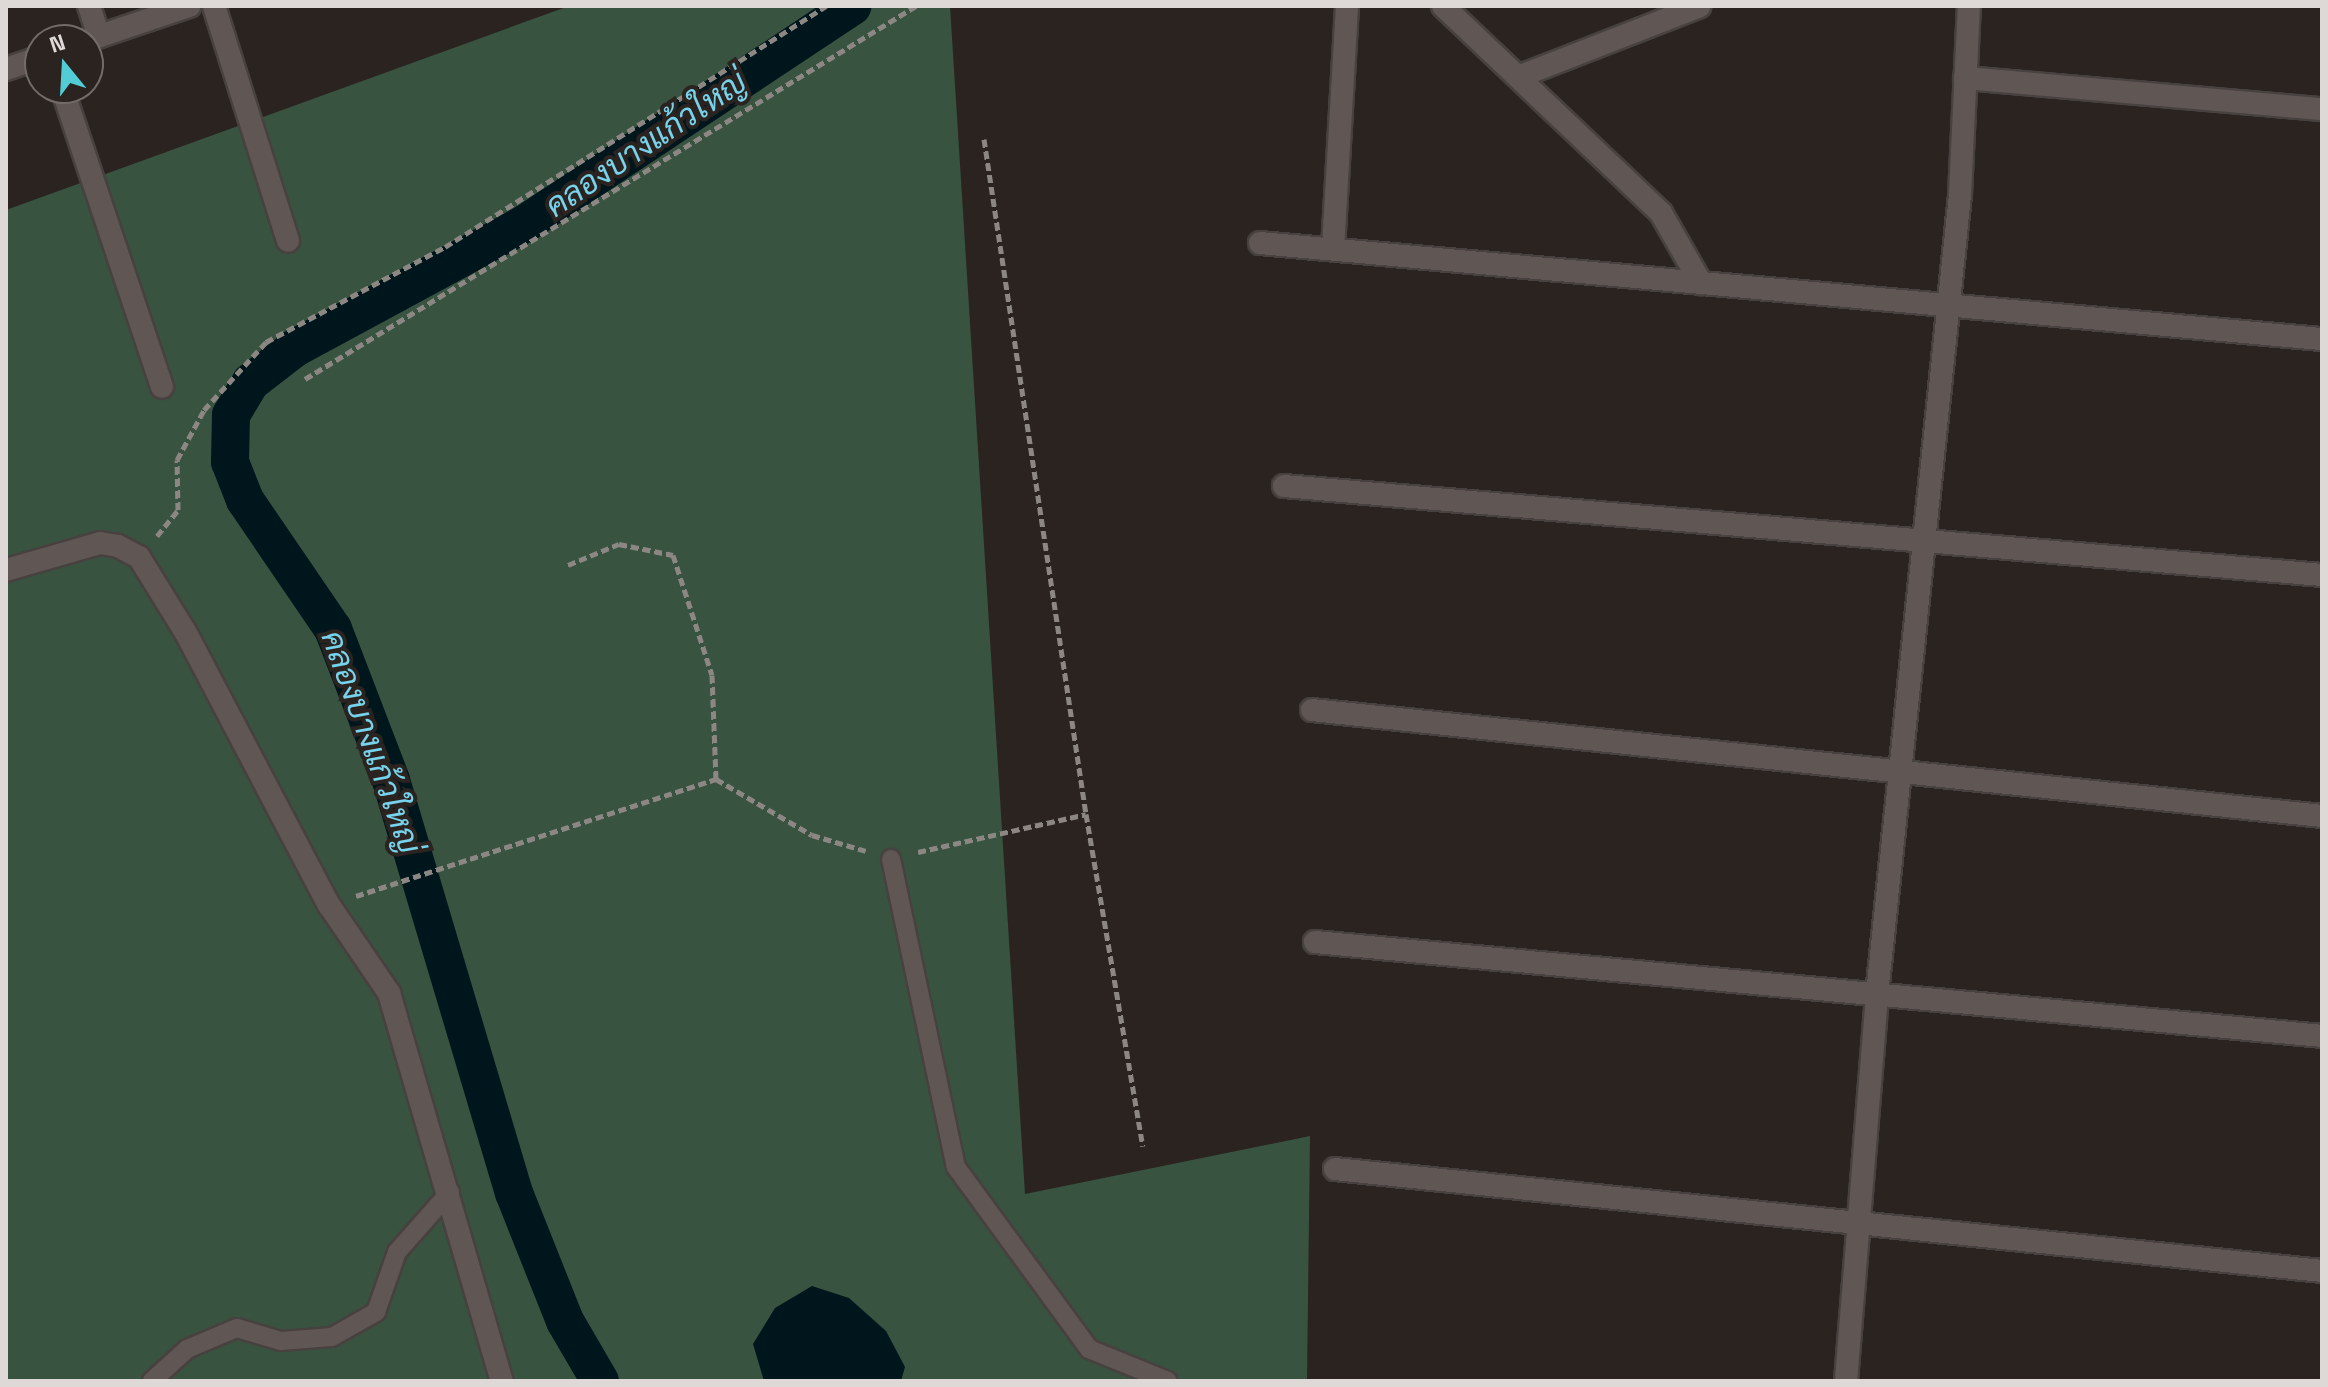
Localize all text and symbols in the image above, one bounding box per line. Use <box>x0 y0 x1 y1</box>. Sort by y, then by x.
north arrow <box>24 24 104 104</box>
text: N <box>46 27 69 59</box>
water label: คลองบางแก้วใหญ่ <box>538 63 754 225</box>
water label: คลองบางแก้วใหญ่ <box>313 625 429 859</box>

